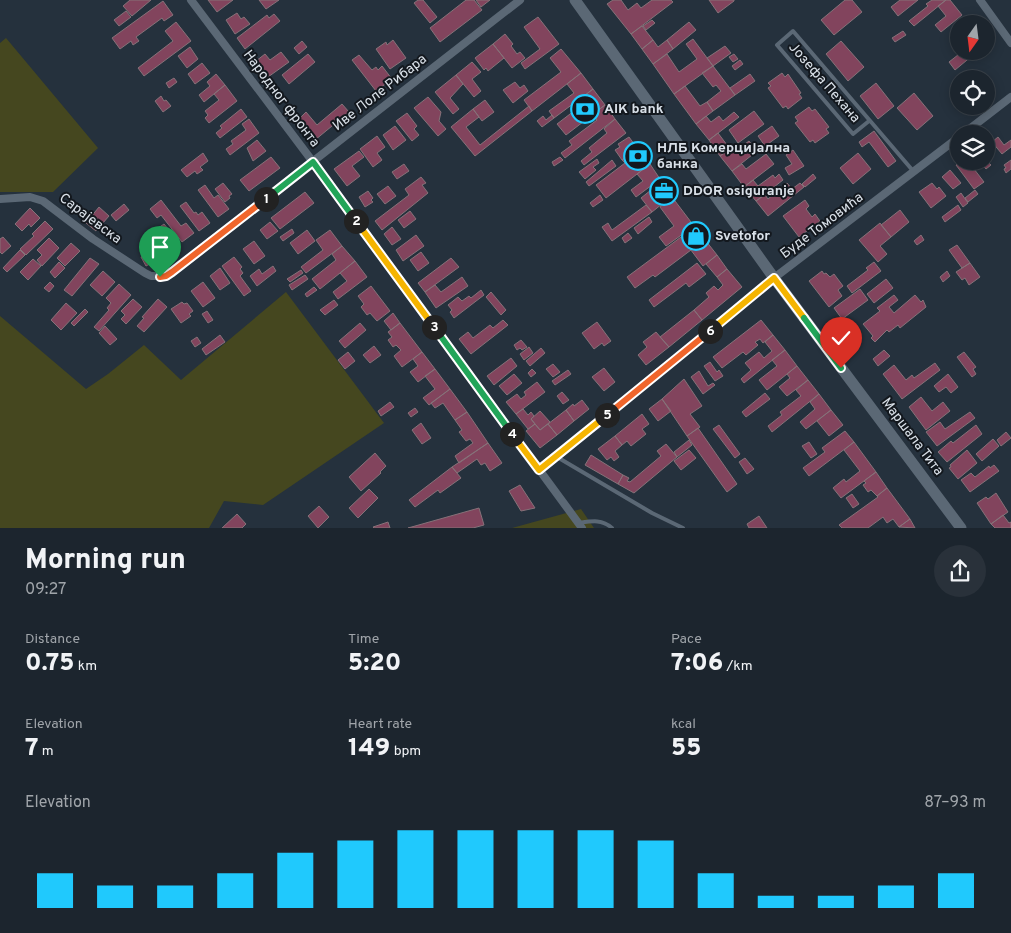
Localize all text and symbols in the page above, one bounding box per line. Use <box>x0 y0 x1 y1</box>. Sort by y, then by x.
north arrow <box>950 15 995 60</box>
map controls <box>950 15 995 170</box>
street label: Јозефа Пехана <box>785 39 863 127</box>
street label: Народног фронта <box>239 47 323 151</box>
street label: Иве Лоле Рибара <box>330 51 430 135</box>
button: locate <box>950 70 995 115</box>
bank icon: AIK bank <box>570 94 600 124</box>
place label: AIK bank <box>604 101 664 118</box>
button: layers <box>950 125 995 170</box>
place label: НЛБ Комерцијална банка <box>657 140 790 173</box>
bank icon: НЛБ Комерцијална банка <box>623 141 653 171</box>
office icon: DDOR osiguranje <box>649 176 679 206</box>
place label: DDOR osiguranje <box>683 183 795 200</box>
pin: 1 <box>254 186 278 212</box>
street label: Буде Томовића <box>777 189 867 263</box>
street label: Сарајевска <box>55 190 125 248</box>
text: 1 <box>264 191 269 208</box>
pin: 2 <box>344 208 368 234</box>
text: 2 <box>352 213 361 230</box>
shop icon: Svetofor <box>681 221 711 251</box>
pin <box>139 226 181 277</box>
place label: Svetofor <box>715 228 770 245</box>
icon: arrive <box>146 233 174 261</box>
pin: 3 <box>422 314 446 340</box>
pin <box>820 317 862 368</box>
pin: 6 <box>698 318 722 344</box>
text: 3 <box>430 319 439 336</box>
text: 6 <box>706 323 715 340</box>
icon: check <box>827 324 855 352</box>
street label: Маршала Тита <box>877 395 947 479</box>
pin: 5 <box>594 402 620 428</box>
text: 5 <box>603 407 612 424</box>
pin: 4 <box>500 422 524 446</box>
text: 4 <box>508 426 517 443</box>
text: Morning run <box>25 543 186 579</box>
button: share <box>934 545 986 597</box>
text: 09:27 <box>25 580 66 600</box>
text: Distance <box>25 631 80 648</box>
text: Time <box>348 631 379 648</box>
text: Pace <box>671 631 702 648</box>
text: 0.75 <box>25 648 75 680</box>
text: 5:20 <box>348 648 401 680</box>
text: 7:06 <box>671 648 723 680</box>
text: km <box>75 658 97 675</box>
text: /km <box>723 658 753 675</box>
text: Elevation <box>25 716 83 733</box>
text: Heart rate <box>348 716 412 733</box>
text: kcal <box>671 716 696 733</box>
text: 7 <box>25 733 39 765</box>
text: 149 <box>348 733 390 765</box>
text: 55 <box>671 733 701 765</box>
text: m <box>39 743 54 760</box>
text: bpm <box>390 743 421 760</box>
text: Elevation <box>25 793 91 813</box>
text: 87–93 m <box>924 793 986 813</box>

